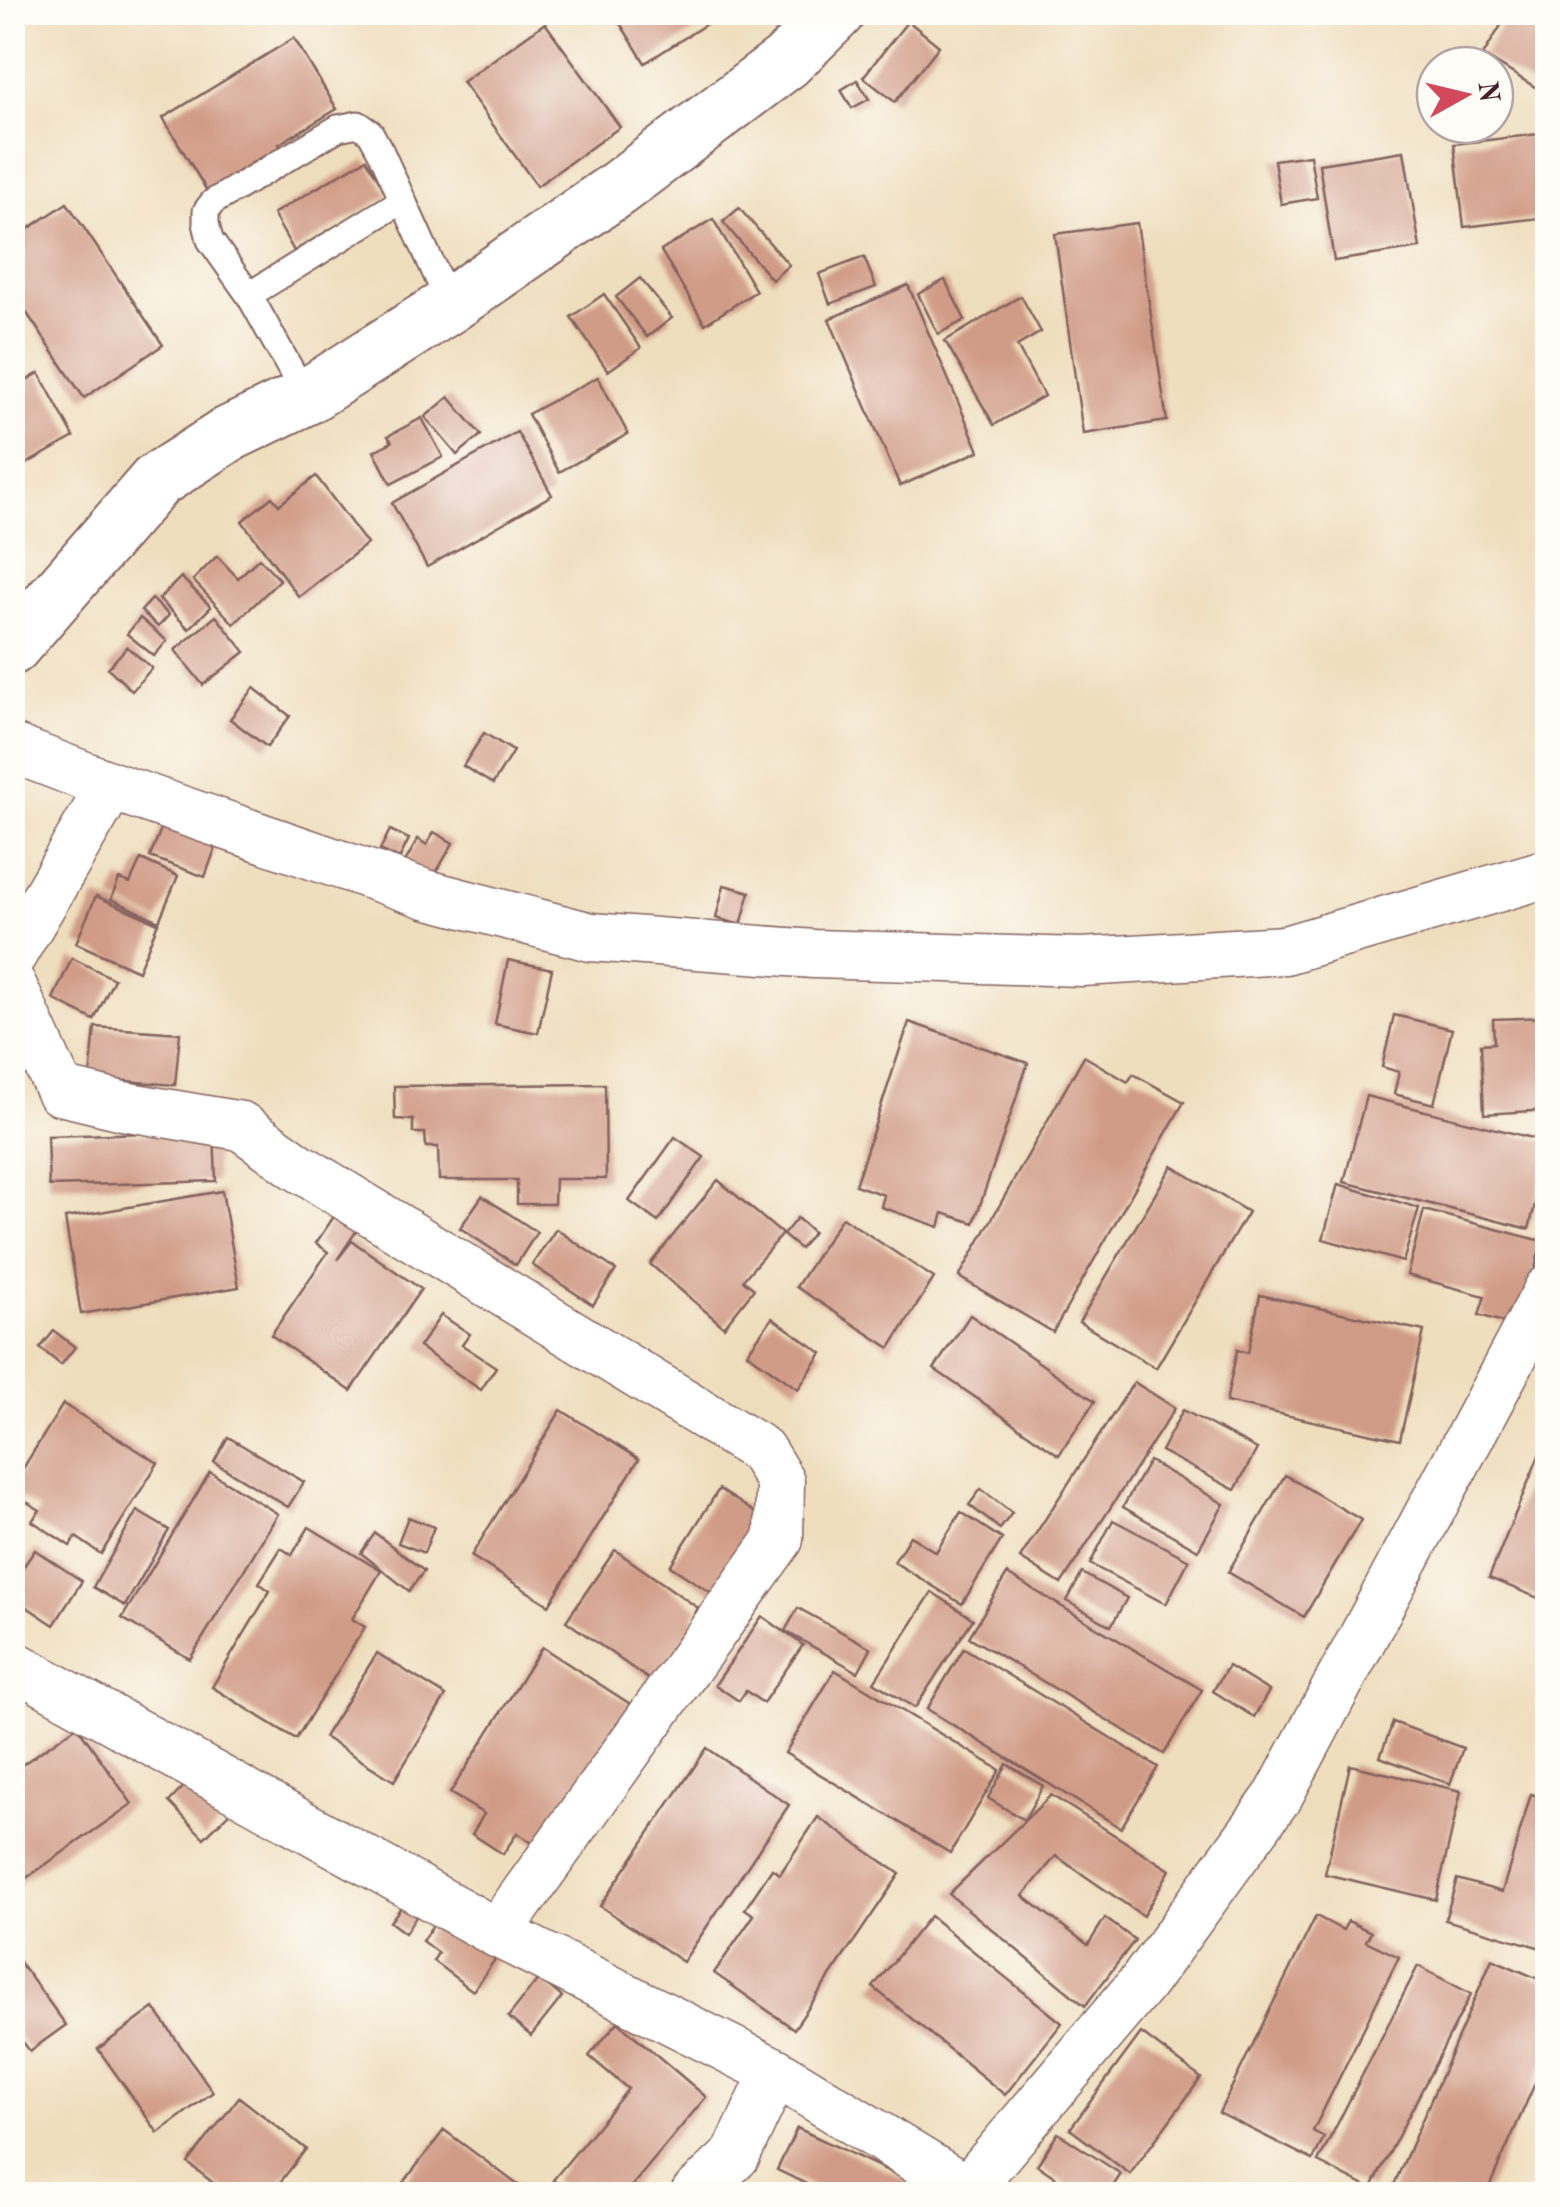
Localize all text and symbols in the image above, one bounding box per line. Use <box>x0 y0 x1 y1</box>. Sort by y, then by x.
north arrow <box>1415 45 1515 145</box>
text: N <box>1471 79 1502 105</box>

